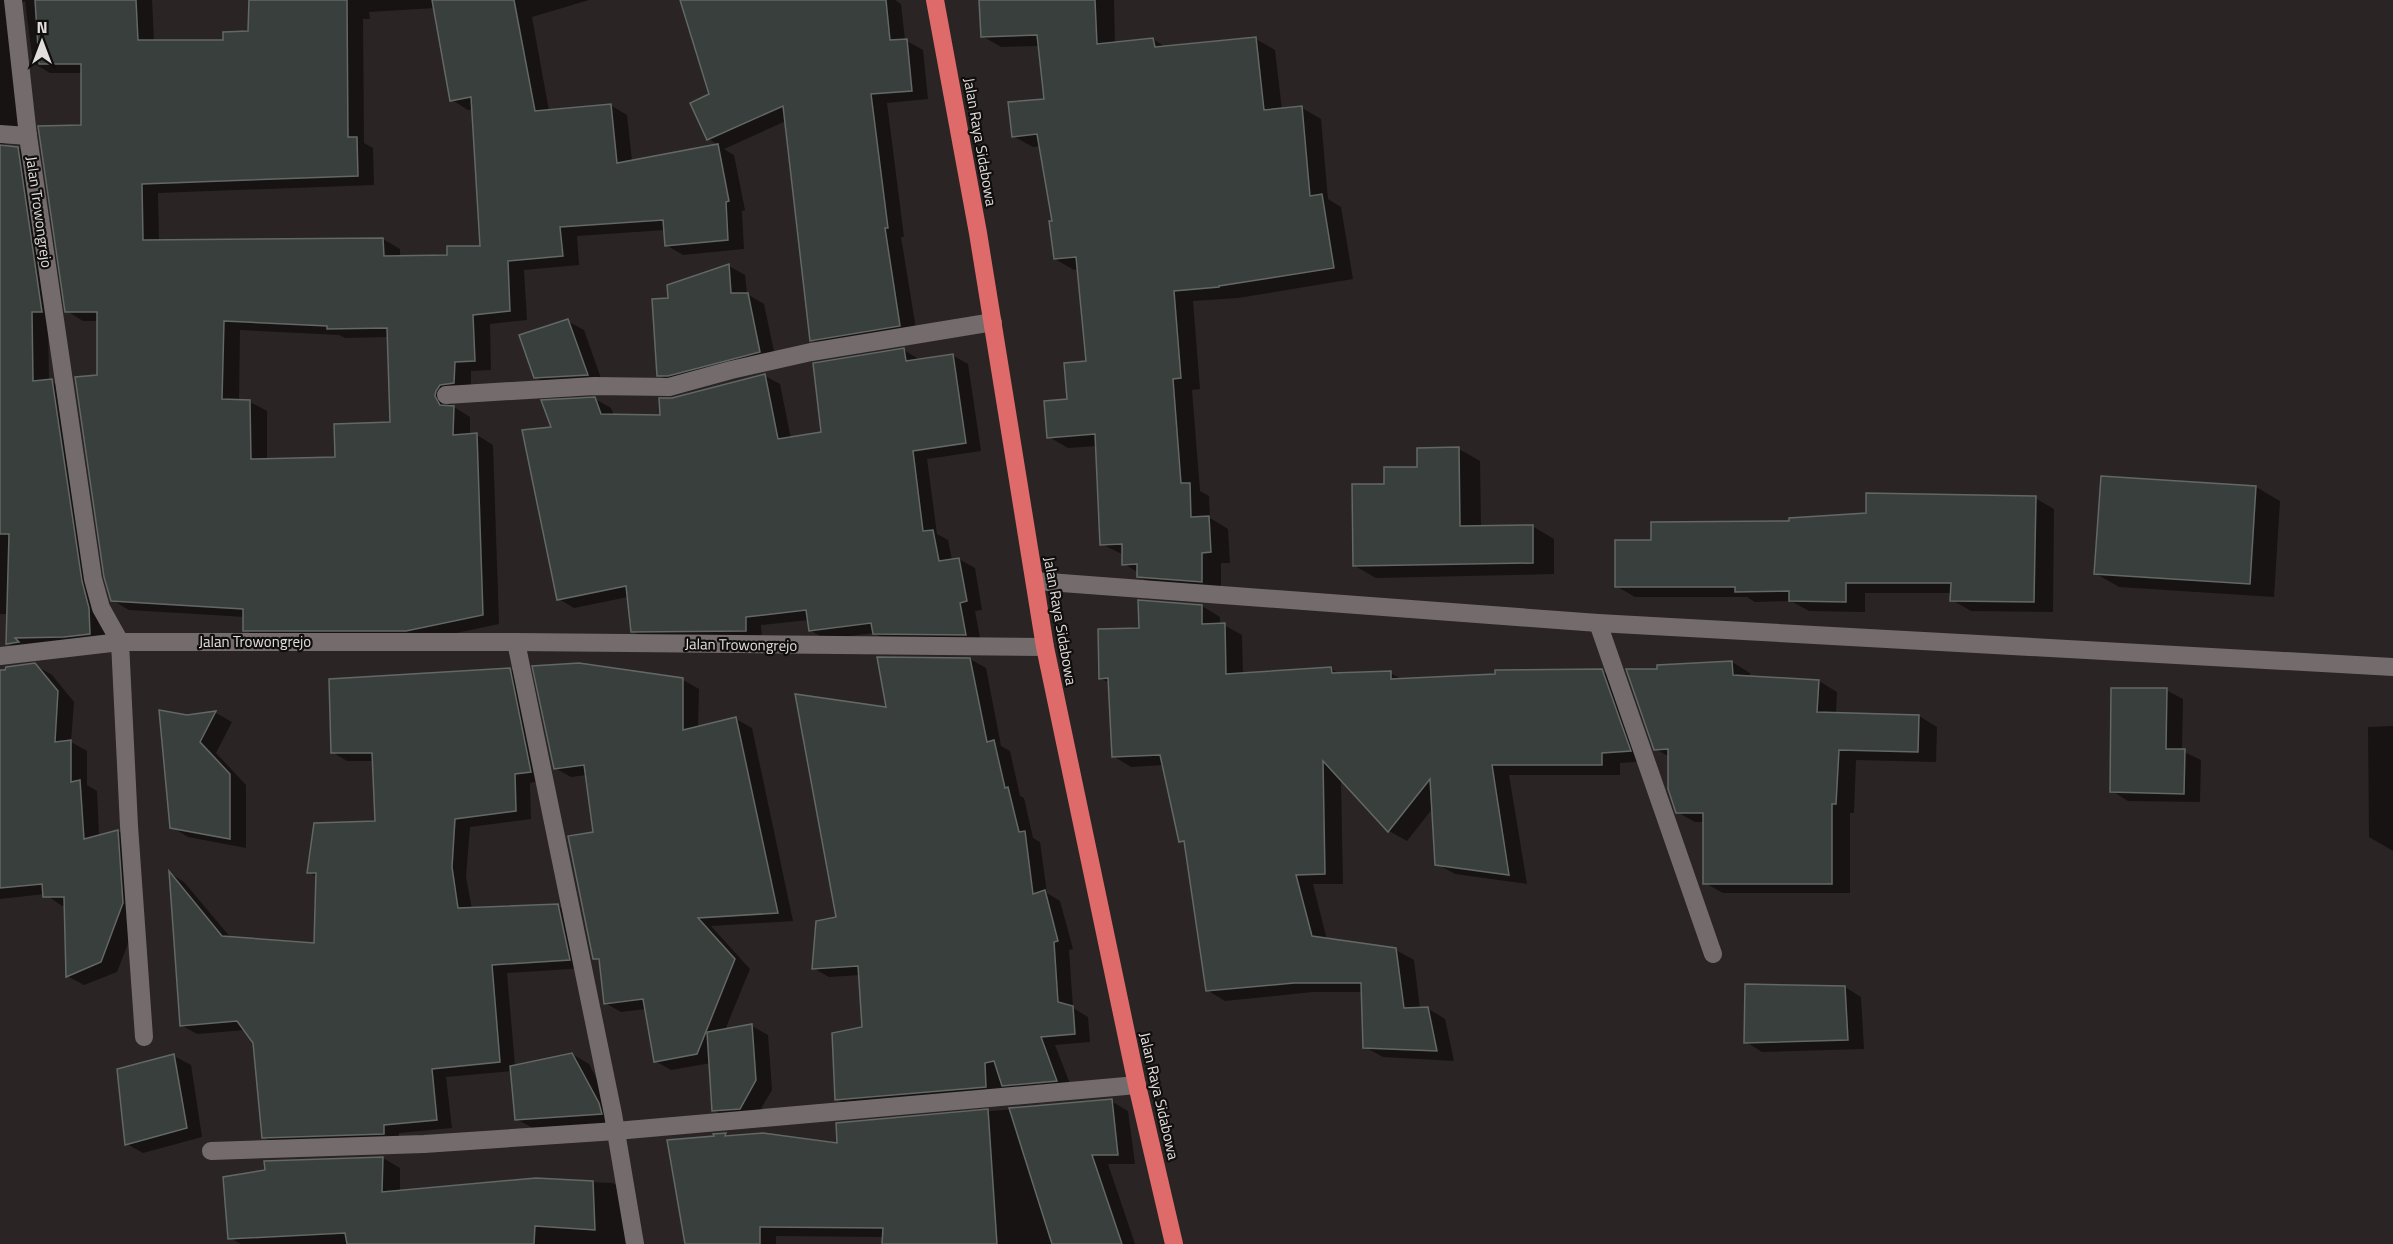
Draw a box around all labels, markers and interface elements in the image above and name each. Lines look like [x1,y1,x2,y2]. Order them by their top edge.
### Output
north arrow [12,12,72,72]
text: N [36,15,48,39]
street label: Jalan Raya Sidabowa [958,76,1003,209]
street label: Jalan Trowongrejo [20,155,59,269]
street label: Jalan Raya Sidabowa [1038,555,1083,688]
street label: Jalan Trowongrejo [199,630,311,653]
street label: Jalan Trowongrejo [685,632,798,657]
street label: Jalan Raya Sidabowa [1134,1030,1185,1162]

